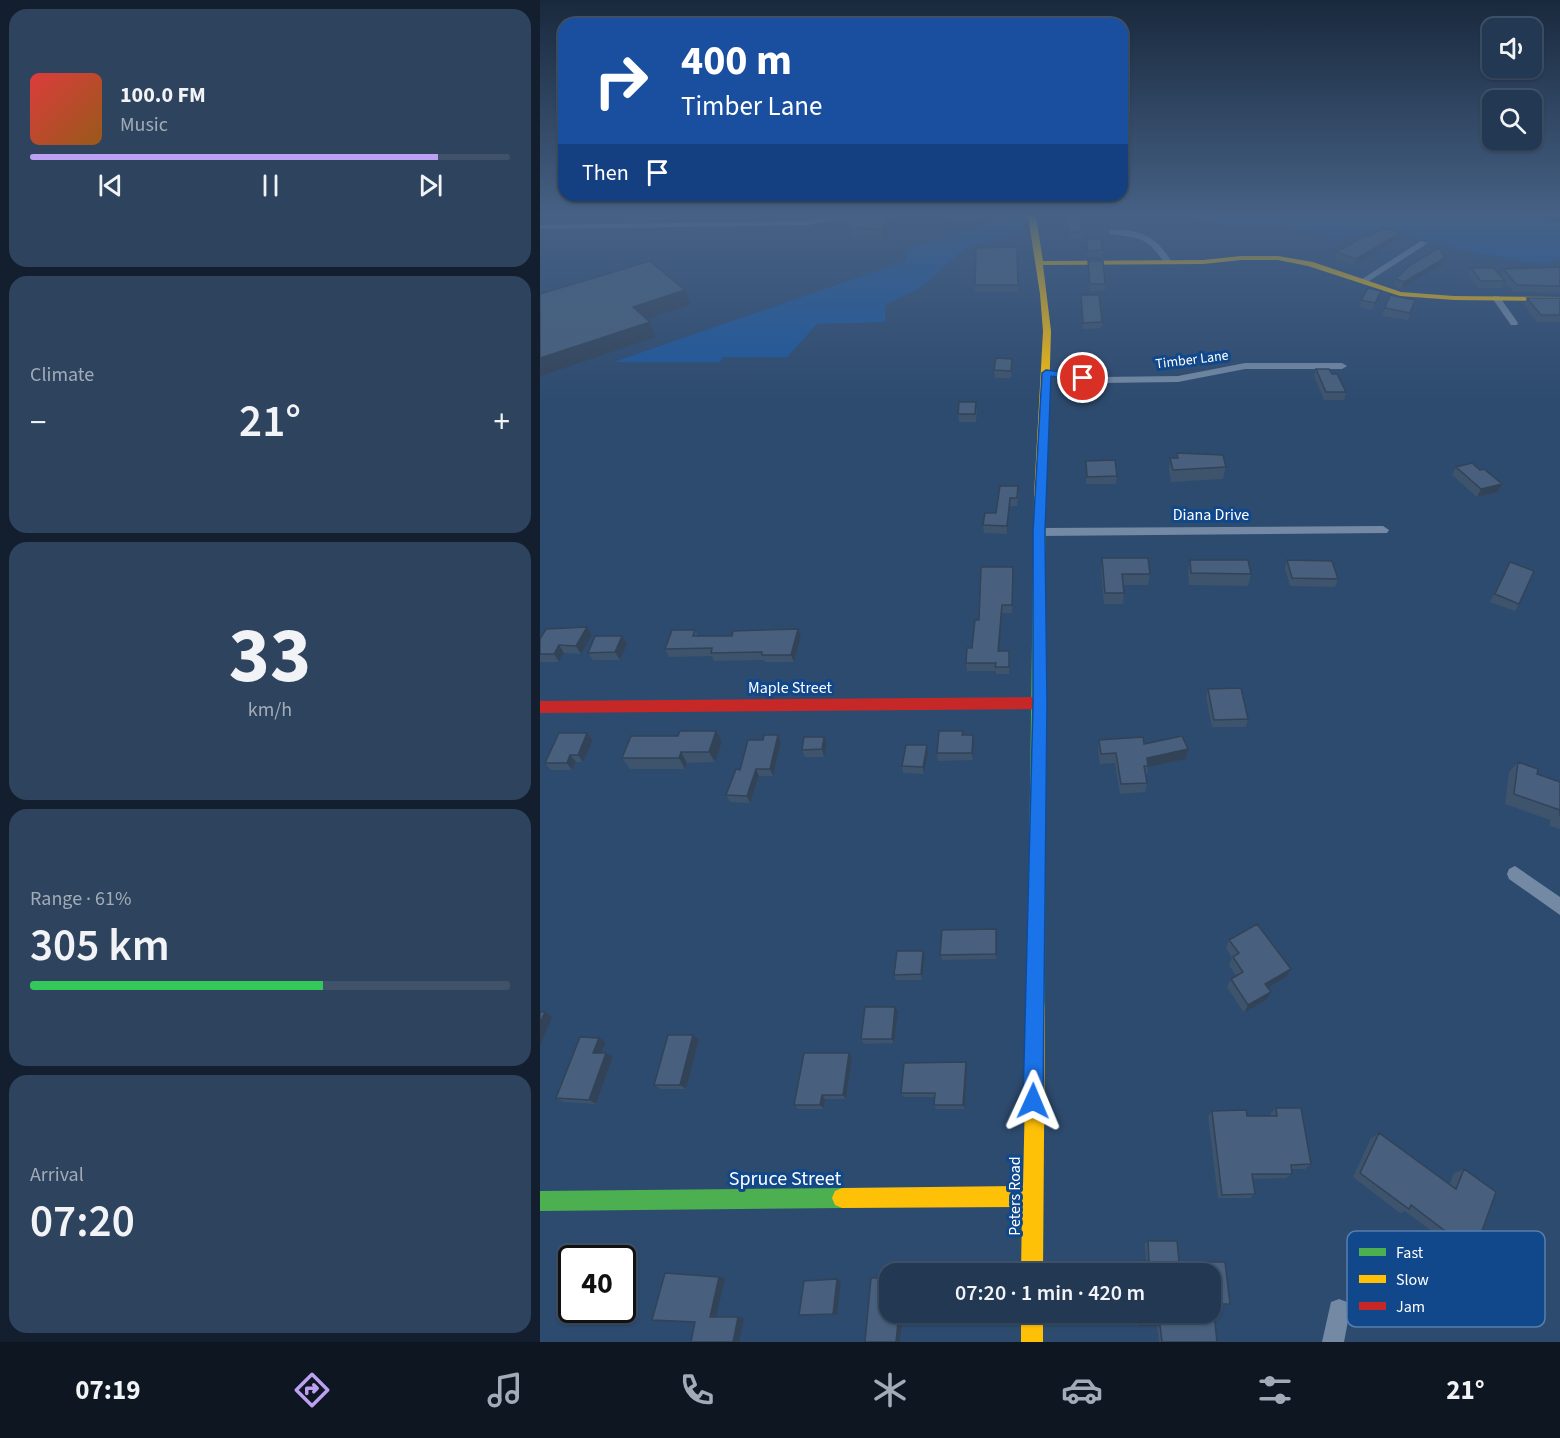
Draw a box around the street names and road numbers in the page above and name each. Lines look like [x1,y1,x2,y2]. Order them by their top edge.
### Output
street label: Timber Lane [1154,346,1230,374]
street label: Diana Drive [1173,504,1249,526]
street label: Maple Street [748,677,833,699]
street label: Peters Road [1004,1156,1026,1236]
street label: Spruce Street [729,1165,841,1193]

